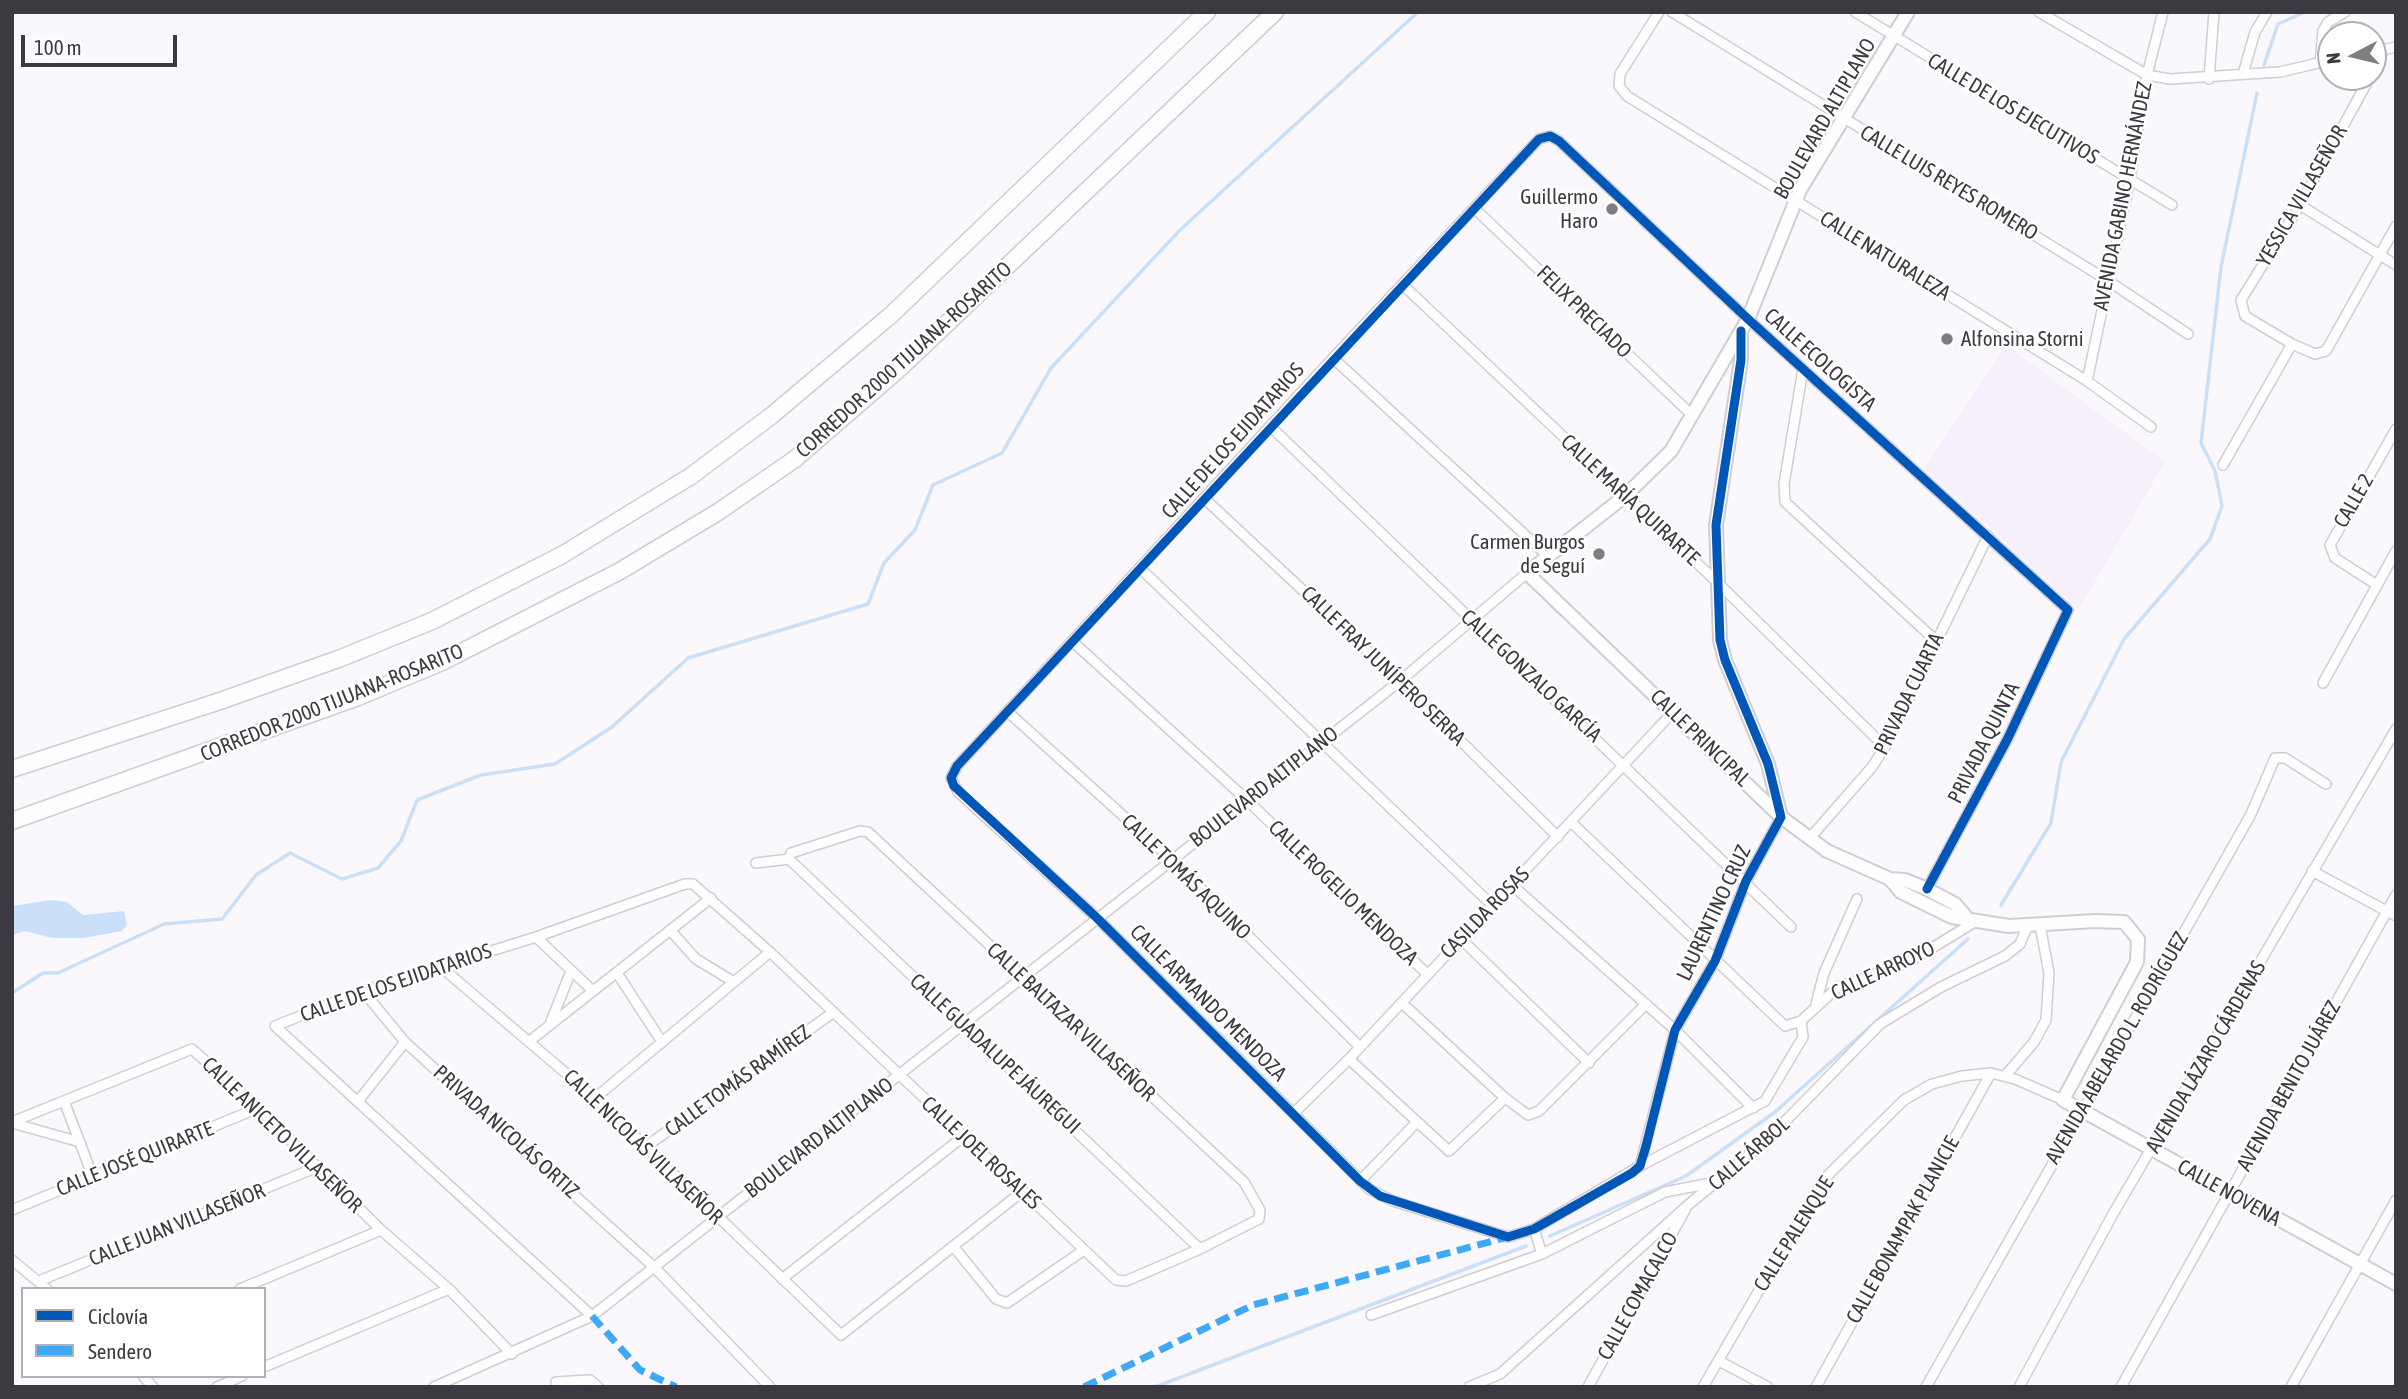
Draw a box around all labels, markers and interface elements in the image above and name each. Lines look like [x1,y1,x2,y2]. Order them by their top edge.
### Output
scale bar [24,21,180,65]
north arrow [2317,21,2387,91]
street label: BOULEVARD ALTIPLANO [1769,34,1881,204]
text: 100 m [34,35,82,59]
street label: CALLE DE LOS EJECUTIVOS [1923,48,2103,170]
text: N [2322,51,2345,65]
street label: AVENIDA GABINO HERNÁNDEZ [2088,79,2158,313]
street label: CALLE LUIS REYES ROMERO [1856,120,2042,246]
street label: YESSICA VILLASEÑOR [2251,121,2353,271]
place label: Guillermo Haro [1520,184,1598,234]
marker: Guillermo Haro [1604,201,1620,217]
street label: CALLE NATURALEZA [1815,206,1955,306]
street label: CORREDOR 2000 TIJUANA-ROSARITO [791,256,1017,464]
street label: FELIX PRECIADO [1531,261,1637,363]
street label: CALLE ECOLOGISTA [1759,303,1881,417]
place label: Alfonsina Storni [1961,326,2084,352]
marker: Alfonsina Storni [1939,331,1955,347]
street label: CALLE DE LOS EJIDATARIOS [1156,358,1310,524]
street label: CALLE MARÍA QUIRARTE [1555,429,1705,571]
street label: CALLE 2 [2329,470,2379,532]
place label: Carmen Burgos de Seguí [1470,529,1585,579]
marker: Carmen Burgos de Seguí [1591,546,1607,562]
street label: CALLE FRAY JUNÍPERO SERRA [1296,581,1470,751]
street label: CALLE GONZALO GARCÍA [1455,604,1607,748]
street label: PRIVADA CUARTA [1869,629,1949,759]
street label: CORREDOR 2000 TIJUANA-ROSARITO [197,639,467,767]
street label: PRIVADA QUINTA [1943,678,2025,808]
street label: CALLE PRINCIPAL [1645,684,1755,792]
street label: BOULEVARD ALTIPLANO [1185,721,1343,853]
street label: CALLE TOMÁS AQUINO [1116,809,1256,945]
street label: CALLE ROGELIO MENDOZA [1263,815,1423,971]
street label: LAURENTINO CRUZ [1672,841,1756,985]
street label: CASILDA ROSAS [1435,862,1535,964]
street label: CALLE ARMANDO MENDOZA [1124,919,1292,1087]
street label: AVENIDA ABELARDO L. RODRÍGUEZ [2040,928,2194,1168]
street label: CALLE ARROYO [1827,936,1939,1006]
street label: CALLE BALTAZAR VILLASEÑOR [982,937,1160,1107]
street label: CALLE DE LOS EJIDATARIOS [297,938,495,1028]
street label: AVENIDA LÁZARO CÁRDENAS [2141,956,2271,1158]
street label: CALLE GUADALUPE JÁUREGUI [904,968,1086,1140]
street label: AVENIDA BENITO JUÁREZ [2232,997,2346,1175]
street label: CALLE TOMÁS RAMÍREZ [660,1020,816,1142]
street label: CALLE ANICETO VILLASEÑOR [197,1052,367,1218]
street label: PRIVADA NICOLÁS ORTIZ [428,1060,584,1204]
street label: CALLE NICOLÁS VILLASEÑOR [558,1064,728,1230]
street label: BOULEVARD ALTIPLANO [740,1072,898,1204]
street label: CALLE JOEL ROSALES [916,1091,1046,1215]
street label: CALLE ÁRBOL [1703,1112,1795,1196]
street label: CALLE JOSÉ QUIRARTE [53,1116,217,1202]
street label: CALLE BONAMPAK PLANICIE [1841,1132,1965,1328]
street label: CALLE NOVENA [2173,1154,2285,1232]
street label: CALLE PALENQUE [1749,1172,1839,1296]
street label: CALLE JUAN VILLASEÑOR [85,1178,269,1272]
street label: CALLE COMACALCO [1593,1228,1683,1364]
legend [21,1287,266,1378]
text: Ciclovía [88,1304,148,1328]
text: Sendero [88,1339,152,1363]

